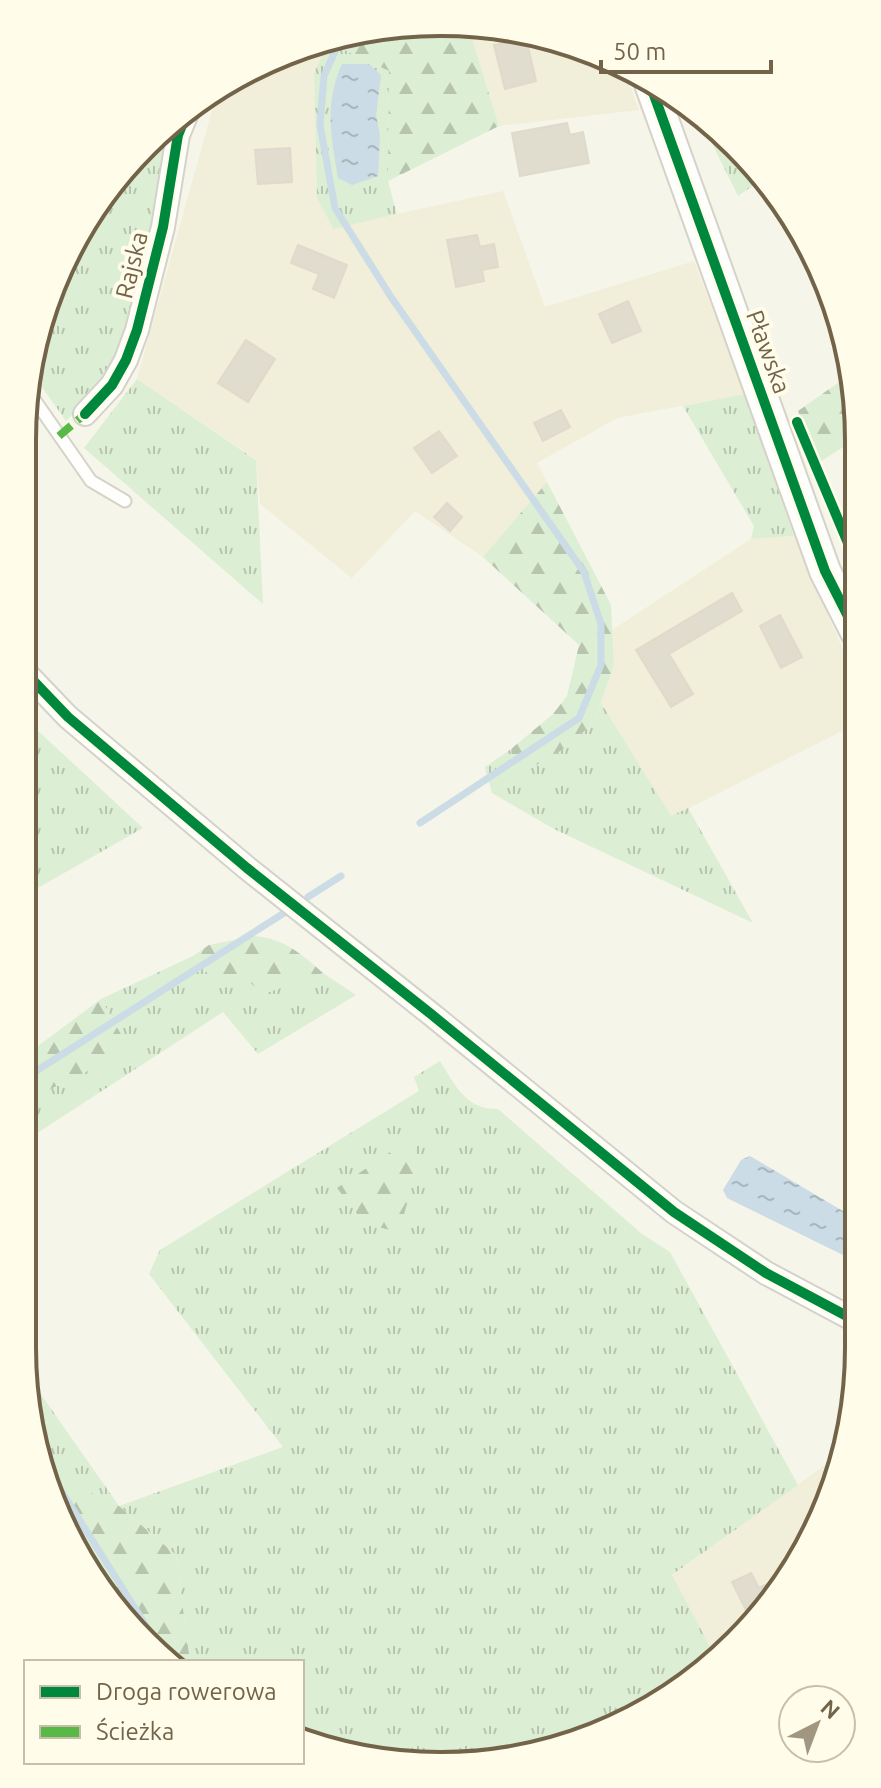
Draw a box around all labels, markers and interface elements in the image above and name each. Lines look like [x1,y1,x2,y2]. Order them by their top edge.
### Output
scale bar [601,24,771,74]
text: 50 m [613,38,666,65]
street label: Rajska [110,229,153,301]
street label: Pławska [741,307,796,397]
legend [24,1660,304,1764]
text: Droga rowerowa [96,1678,277,1705]
north arrow [777,1684,857,1764]
text: N [816,1694,845,1724]
text: Ścieżka [96,1717,174,1745]

